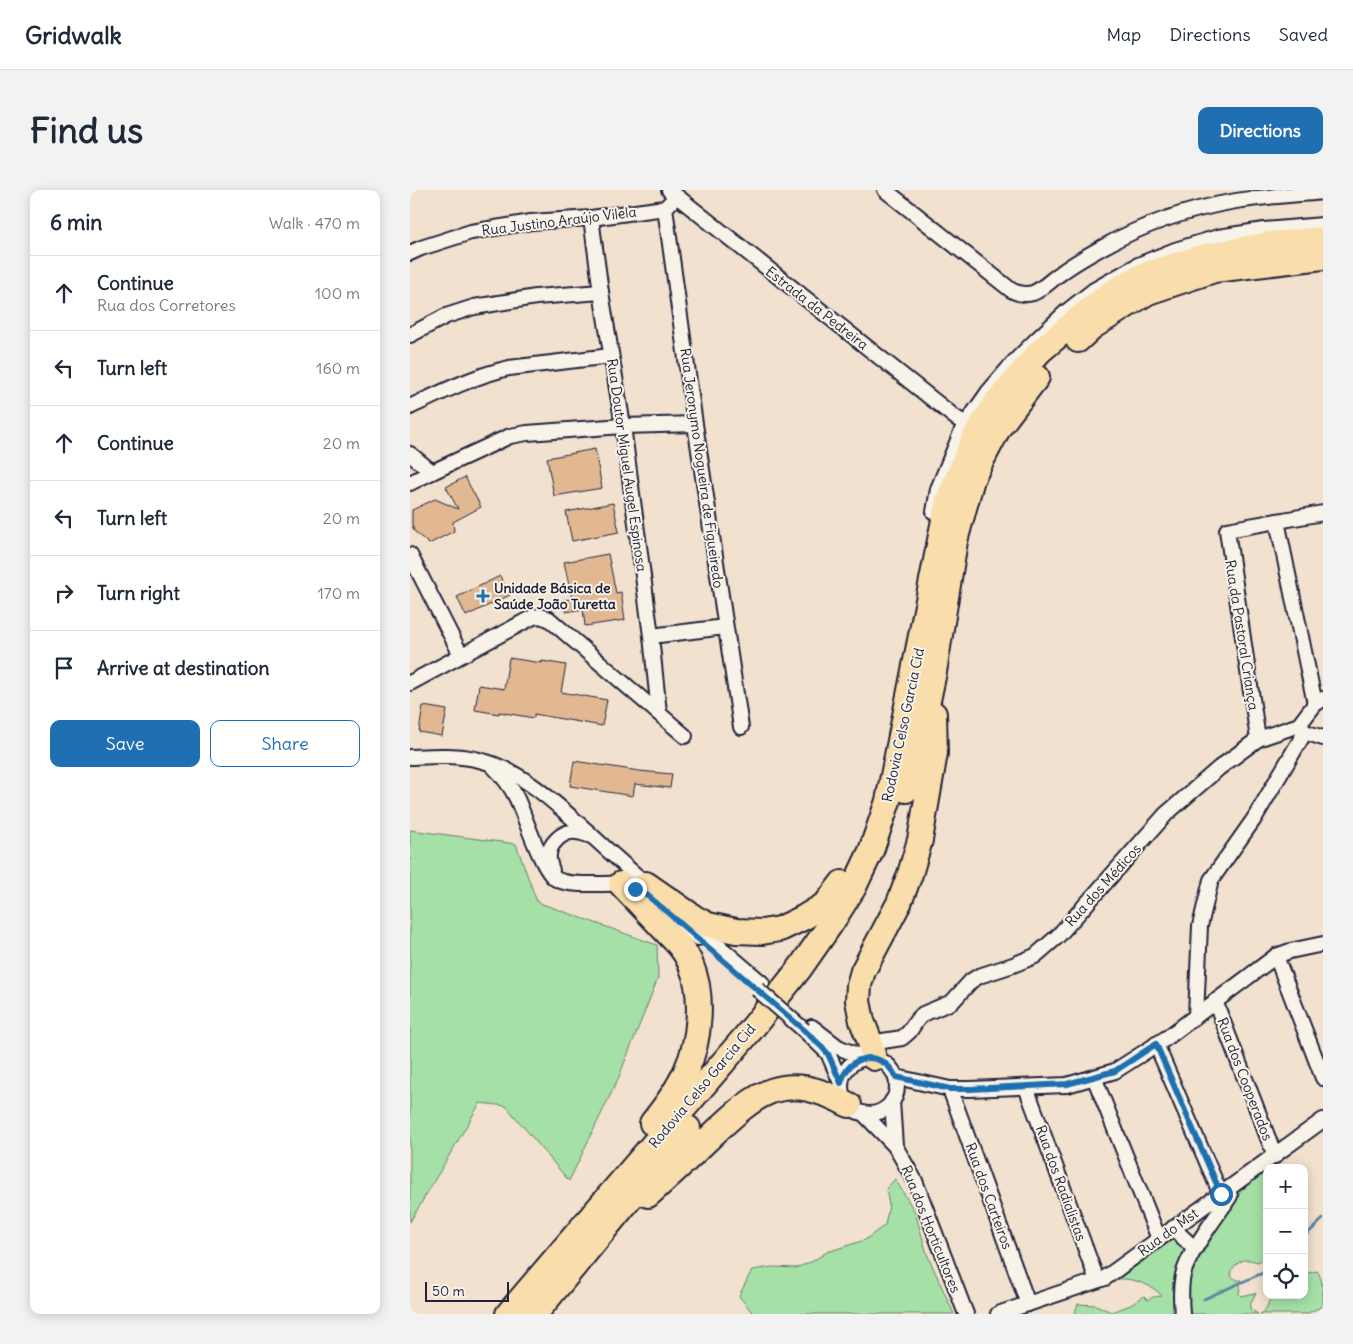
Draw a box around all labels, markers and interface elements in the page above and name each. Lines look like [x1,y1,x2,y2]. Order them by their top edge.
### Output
text: Gridwalk [25,20,122,50]
text: Map [1106,23,1141,46]
text: Directions [1169,23,1251,46]
text: Saved [1279,23,1328,46]
button: Directions [1198,107,1323,154]
text: Find us [30,108,143,152]
street label: Rua Justino Araújo Vilela [481,203,637,239]
text: 6 min [50,209,102,236]
text: Walk · 470 m [269,213,360,233]
street label: Estrada da Pedreira [762,262,872,354]
text: Continue [97,271,174,295]
icon: ahead [50,279,78,307]
text: 100 m [315,283,360,303]
text: Rua dos Corretores [97,295,236,315]
street label: Rua Jeronymo Nogueira de Figueiredo [676,347,728,589]
icon: left [50,354,78,382]
text: Turn left [97,356,167,380]
street label: Rua Doutor Miguel Augel Espinosa [603,357,651,573]
text: 160 m [316,358,360,378]
icon: ahead [50,429,78,457]
text: Continue [97,431,174,455]
text: 20 m [323,433,360,453]
icon: left [50,504,78,532]
text: Turn left [97,506,167,530]
text: 20 m [323,508,360,528]
street label: Rua da Pastoral Criança [1221,559,1263,711]
icon: right [50,579,78,607]
place label: Unidade Básica de Saúde João Turetta [494,579,616,613]
text: Turn right [97,581,180,605]
text: 170 m [317,583,360,603]
marker: Unidade Básica de Saúde João Turetta [476,589,490,603]
street label: Rodovia Celso Garcia Cid [878,646,928,804]
icon: arrive [50,654,78,682]
text: Arrive at destination [97,656,270,680]
button: Save [50,720,200,767]
button: Share [210,720,360,767]
street label: Rua dos Médicos [1061,840,1145,930]
route end [624,878,647,901]
street label: Rua dos Cooperados [1213,1015,1277,1143]
street label: Rodovia Celso Garcia Cid [645,1020,759,1152]
street label: Rua dos Radialistas [1032,1123,1090,1243]
street label: Rua dos Carteiros [961,1140,1017,1252]
street label: Rua dos Horticultores [897,1163,965,1295]
map controls [1263,1164,1308,1299]
button: + [1263,1164,1308,1209]
route start [1210,1183,1233,1206]
street label: Rua do Mst [1134,1204,1202,1260]
button: − [1263,1209,1308,1254]
button: locate [1263,1254,1308,1299]
scale bar [425,1279,509,1302]
text: 50 m [432,1282,465,1300]

